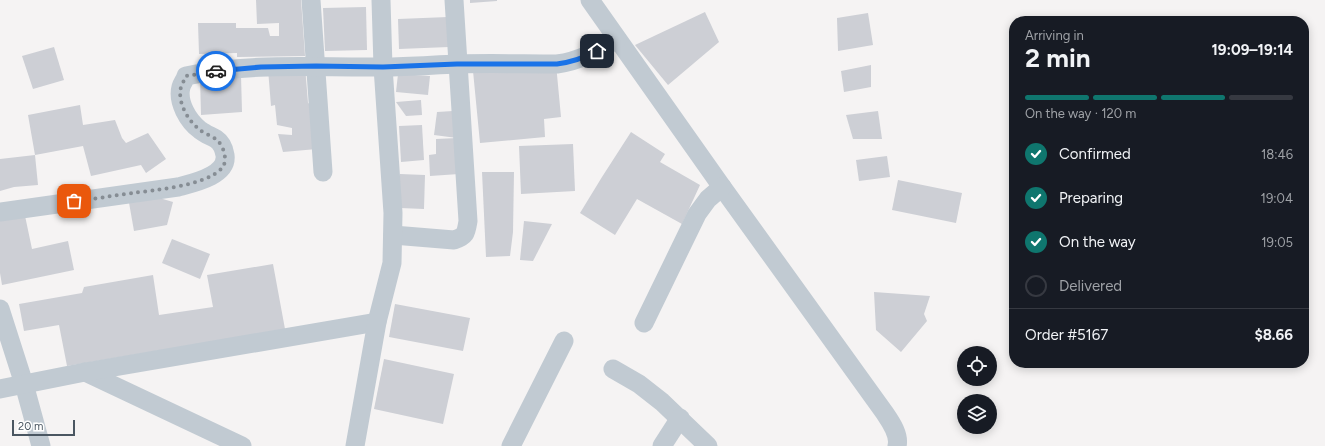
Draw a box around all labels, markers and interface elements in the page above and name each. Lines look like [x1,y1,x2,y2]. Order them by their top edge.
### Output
text: Arriving in [1025,28,1084,43]
pin [580,34,614,68]
icon: home [586,40,608,62]
text: 19:09–19:14 [1211,41,1293,59]
text: 2 min [1025,42,1091,74]
courier [196,51,236,91]
icon: car [205,60,227,82]
text: On the way · 120 m [1025,106,1136,121]
icon: check [1025,143,1047,165]
text: Confirmed [1059,145,1131,163]
text: 18:46 [1261,147,1293,162]
pin [57,184,91,218]
icon: check [1025,187,1047,209]
text: Preparing [1059,189,1123,207]
icon: bag [63,190,85,212]
text: 19:04 [1261,191,1293,206]
icon: check [1025,231,1047,253]
text: On the way [1059,233,1136,251]
text: 19:05 [1261,235,1293,250]
text: Delivered [1059,277,1122,295]
text: Order #5167 [1025,326,1108,344]
text: $8.66 [1254,326,1293,344]
map controls [957,346,997,434]
button: locate [957,346,997,386]
button: layers [957,394,997,434]
scale bar [12,418,75,437]
text: 20 m [18,420,43,433]

